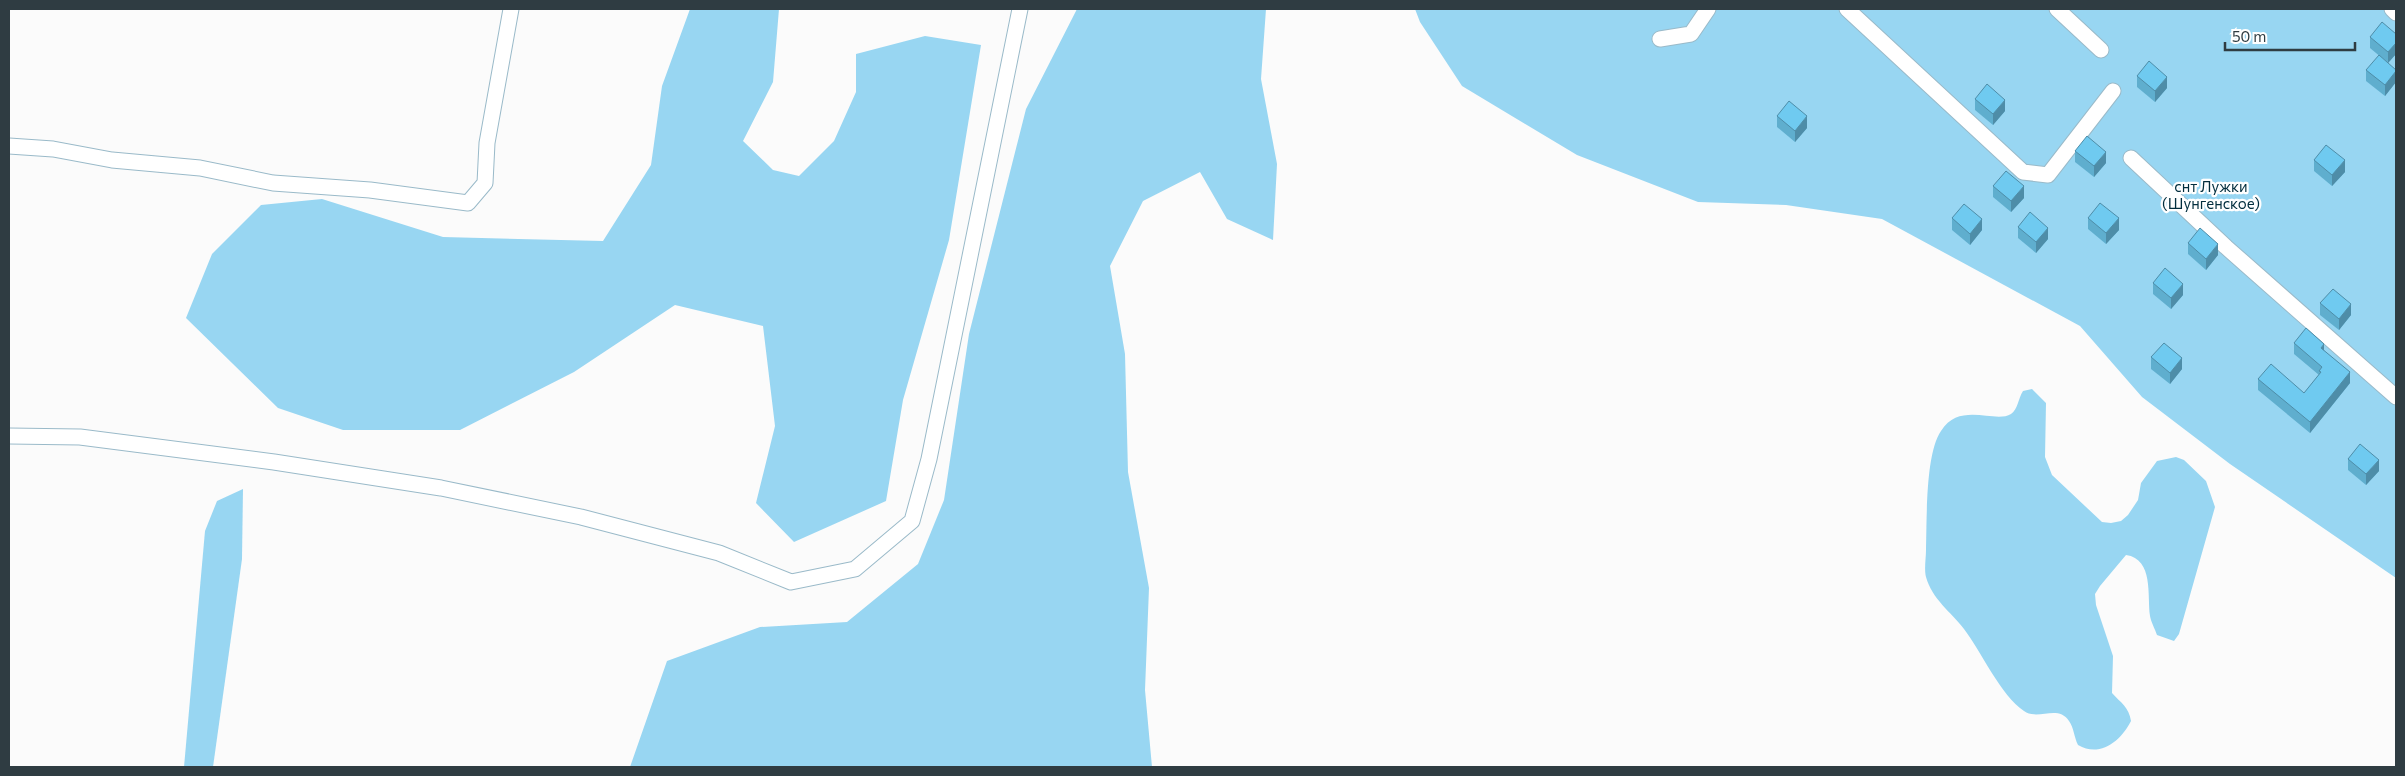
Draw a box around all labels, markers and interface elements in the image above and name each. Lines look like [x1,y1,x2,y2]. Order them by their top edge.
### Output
scale bar [2225,20,2355,52]
text: 50 m [2232,27,2266,45]
park label: снт Лужки (Шунгенское) [2162,177,2260,212]

